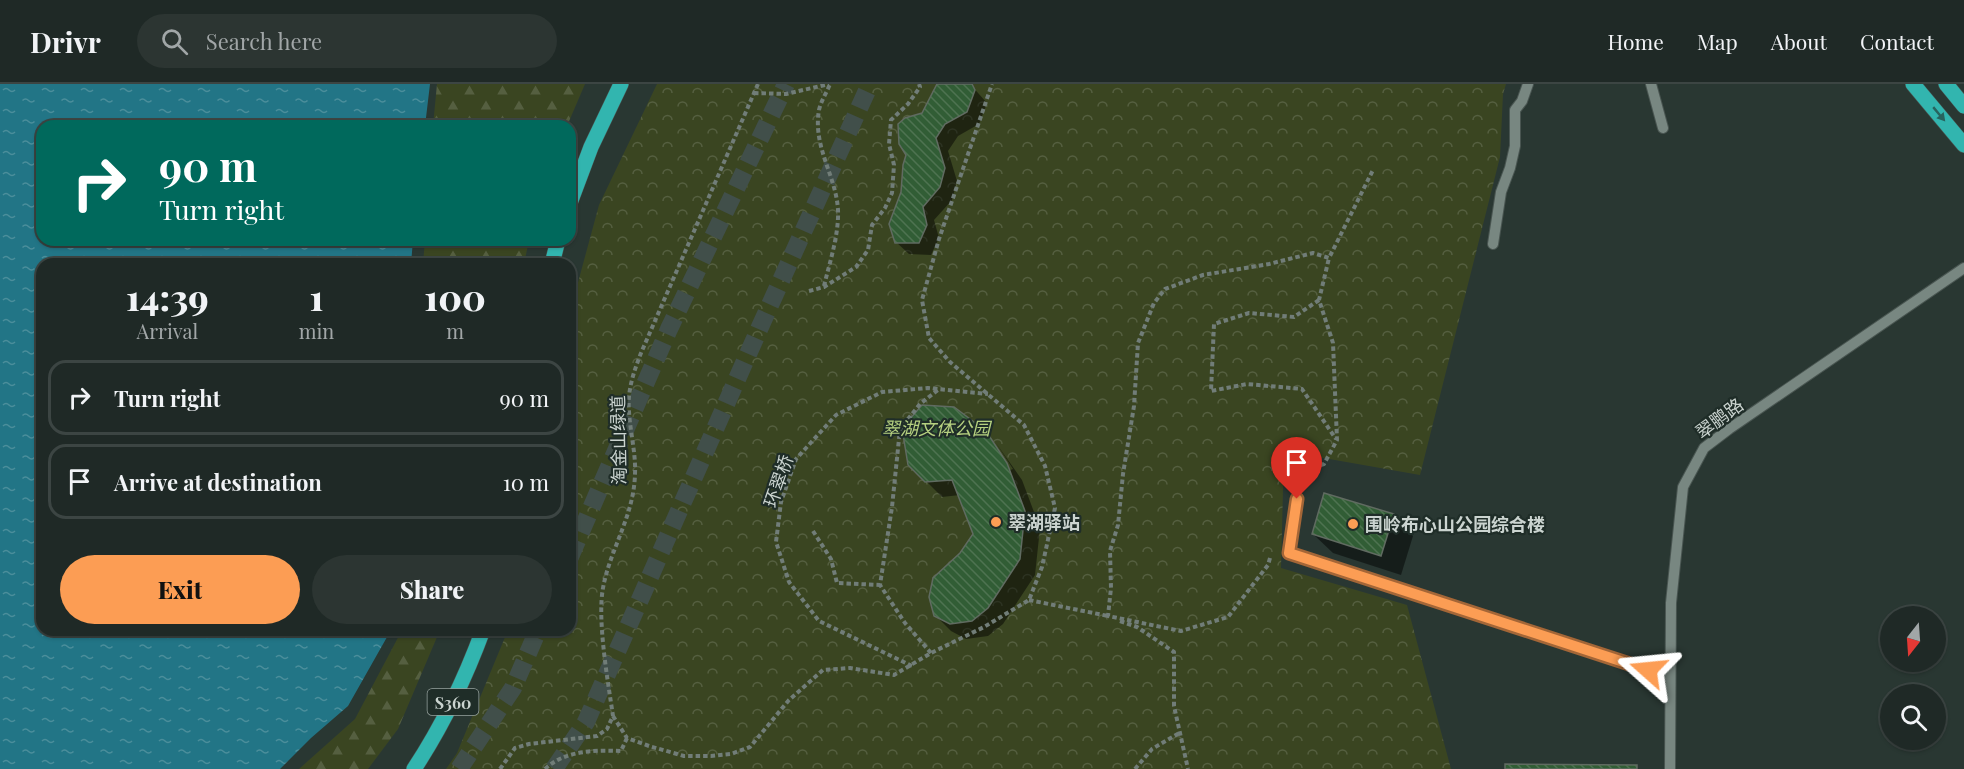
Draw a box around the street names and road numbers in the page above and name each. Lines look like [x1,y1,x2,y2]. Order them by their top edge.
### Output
street label: 翠鹏路 [1690,392,1748,444]
street label: 淘金山绿道 [605,395,631,485]
street label: 环翠桥 [758,452,798,510]
road number: S360 [428,689,478,715]

